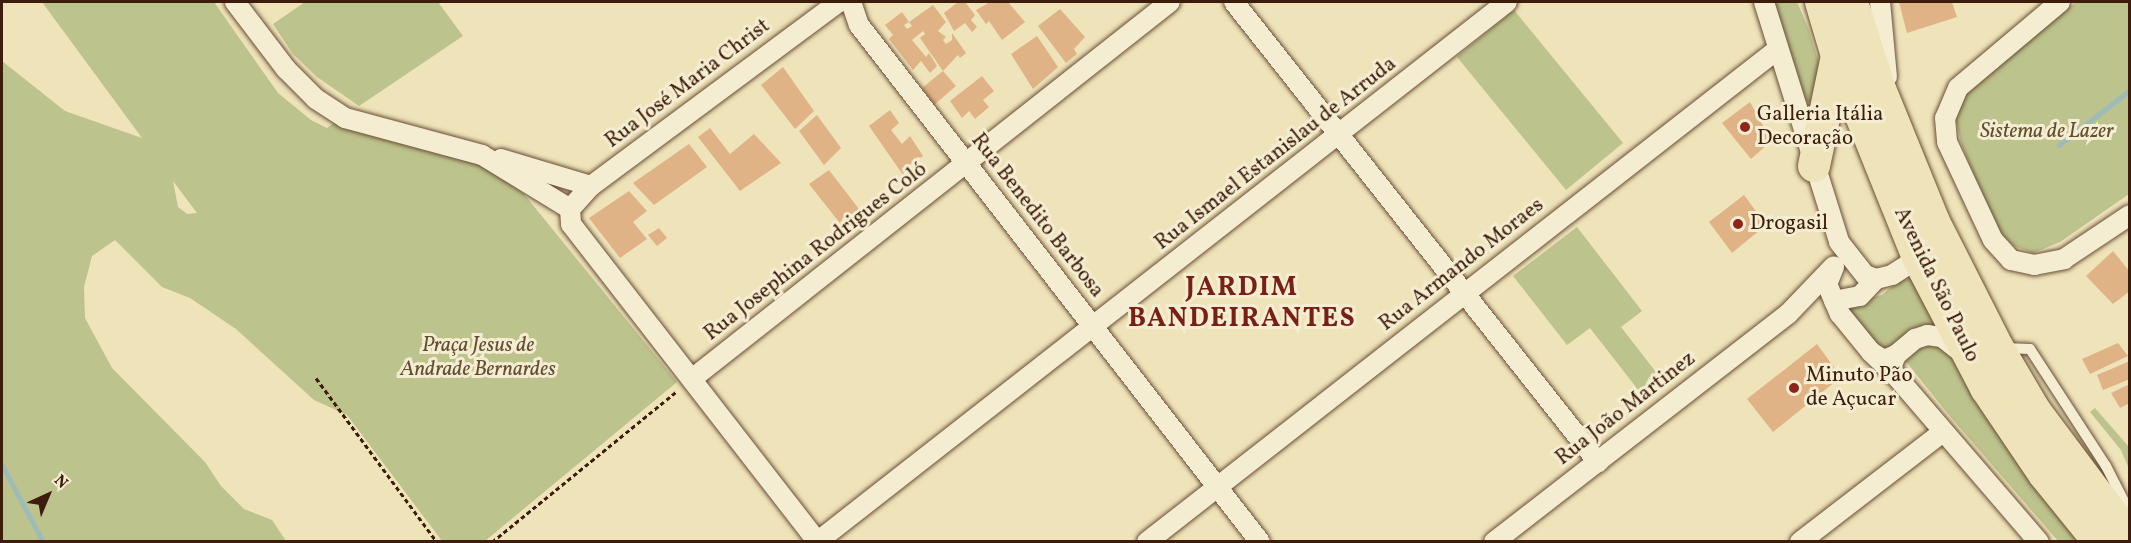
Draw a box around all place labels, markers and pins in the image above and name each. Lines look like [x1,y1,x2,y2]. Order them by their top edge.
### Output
place label: Galleria Itália Decoração [1757,102,1883,152]
marker: Galleria Itália Decoração [1738,120,1752,134]
place label: Drogasil [1750,211,1828,237]
marker: Drogasil [1731,217,1745,231]
place label: Minuto Pão de Açucar [1806,363,1913,413]
marker: Minuto Pão de Açucar [1787,381,1801,395]

